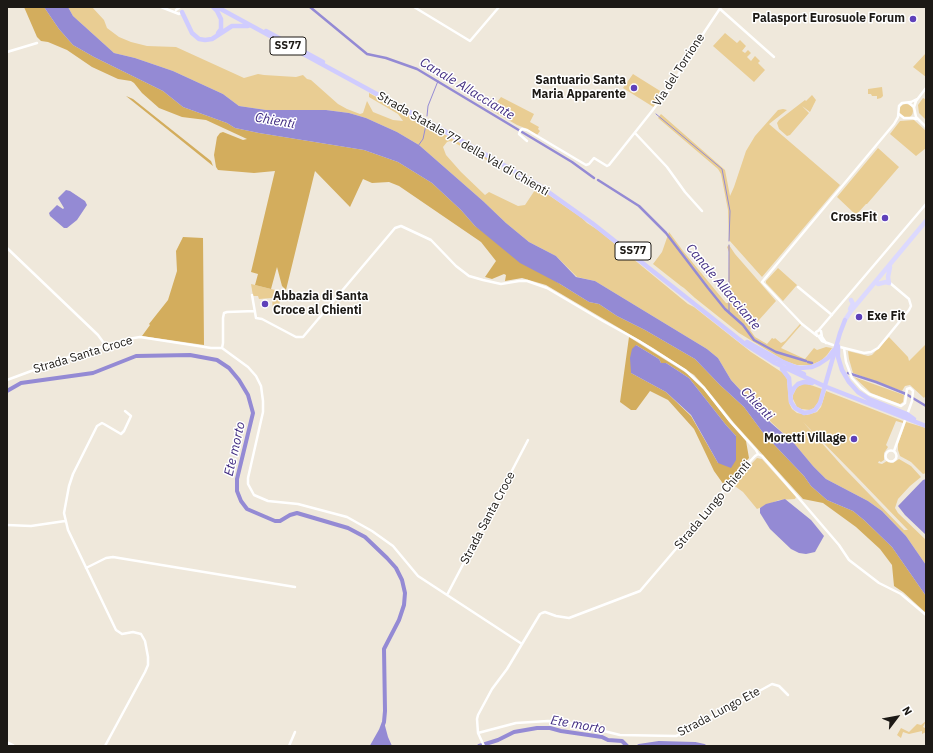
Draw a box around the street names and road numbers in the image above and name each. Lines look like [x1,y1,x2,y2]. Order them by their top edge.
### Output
street label: Via del Torrione [650,31,708,109]
road number: SS77 [270,37,306,55]
street label: Strada Statale 77 della Val di Chienti [375,89,551,199]
road number: SS77 [615,242,651,260]
street label: Strada Santa Croce [32,333,134,377]
street label: Strada Lungo Chienti [672,458,754,552]
street label: Strada Santa Croce [457,469,519,567]
street label: Strada Lungo Ete [675,684,763,740]

